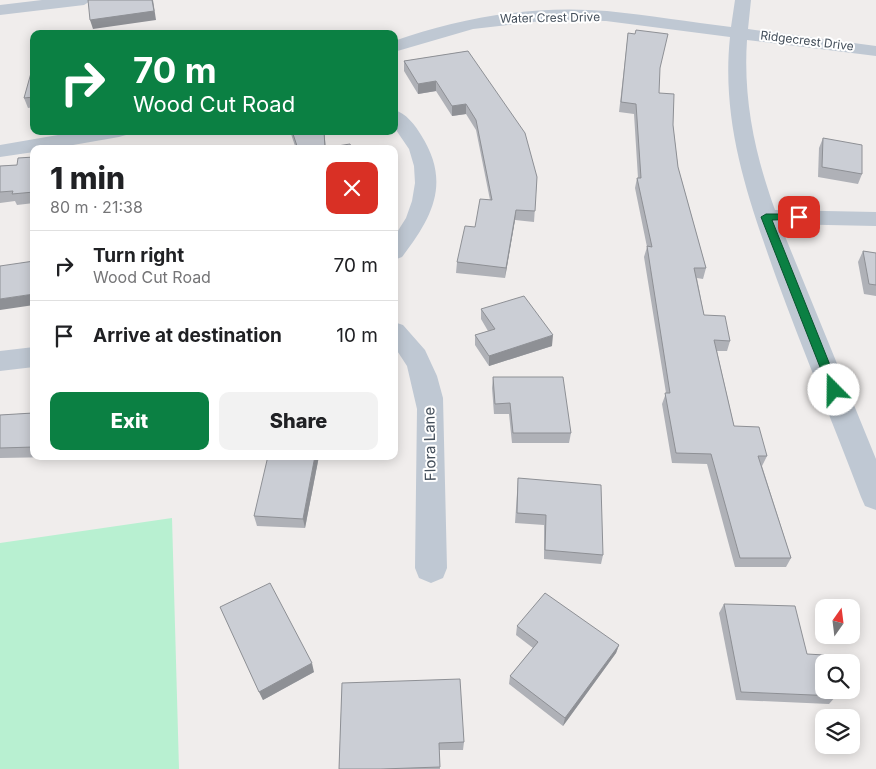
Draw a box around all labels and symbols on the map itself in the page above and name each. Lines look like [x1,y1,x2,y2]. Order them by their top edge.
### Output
street label: Water Crest Drive [500,9,600,26]
street label: Ridgecrest Drive [760,27,855,54]
pin [778,196,820,238]
position arrow [807,363,859,415]
street label: Flora Lane [419,407,440,481]
north arrow [815,599,860,644]

